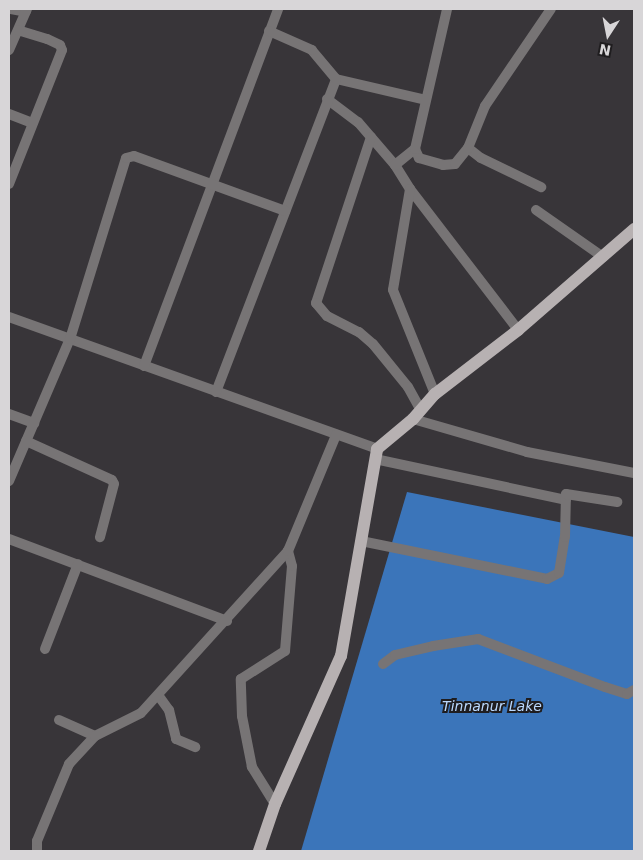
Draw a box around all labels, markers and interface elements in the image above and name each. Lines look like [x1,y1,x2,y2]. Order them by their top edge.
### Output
north arrow [583,10,633,60]
text: N [598,41,612,59]
water label: Tinnanur Lake [442,698,542,714]

